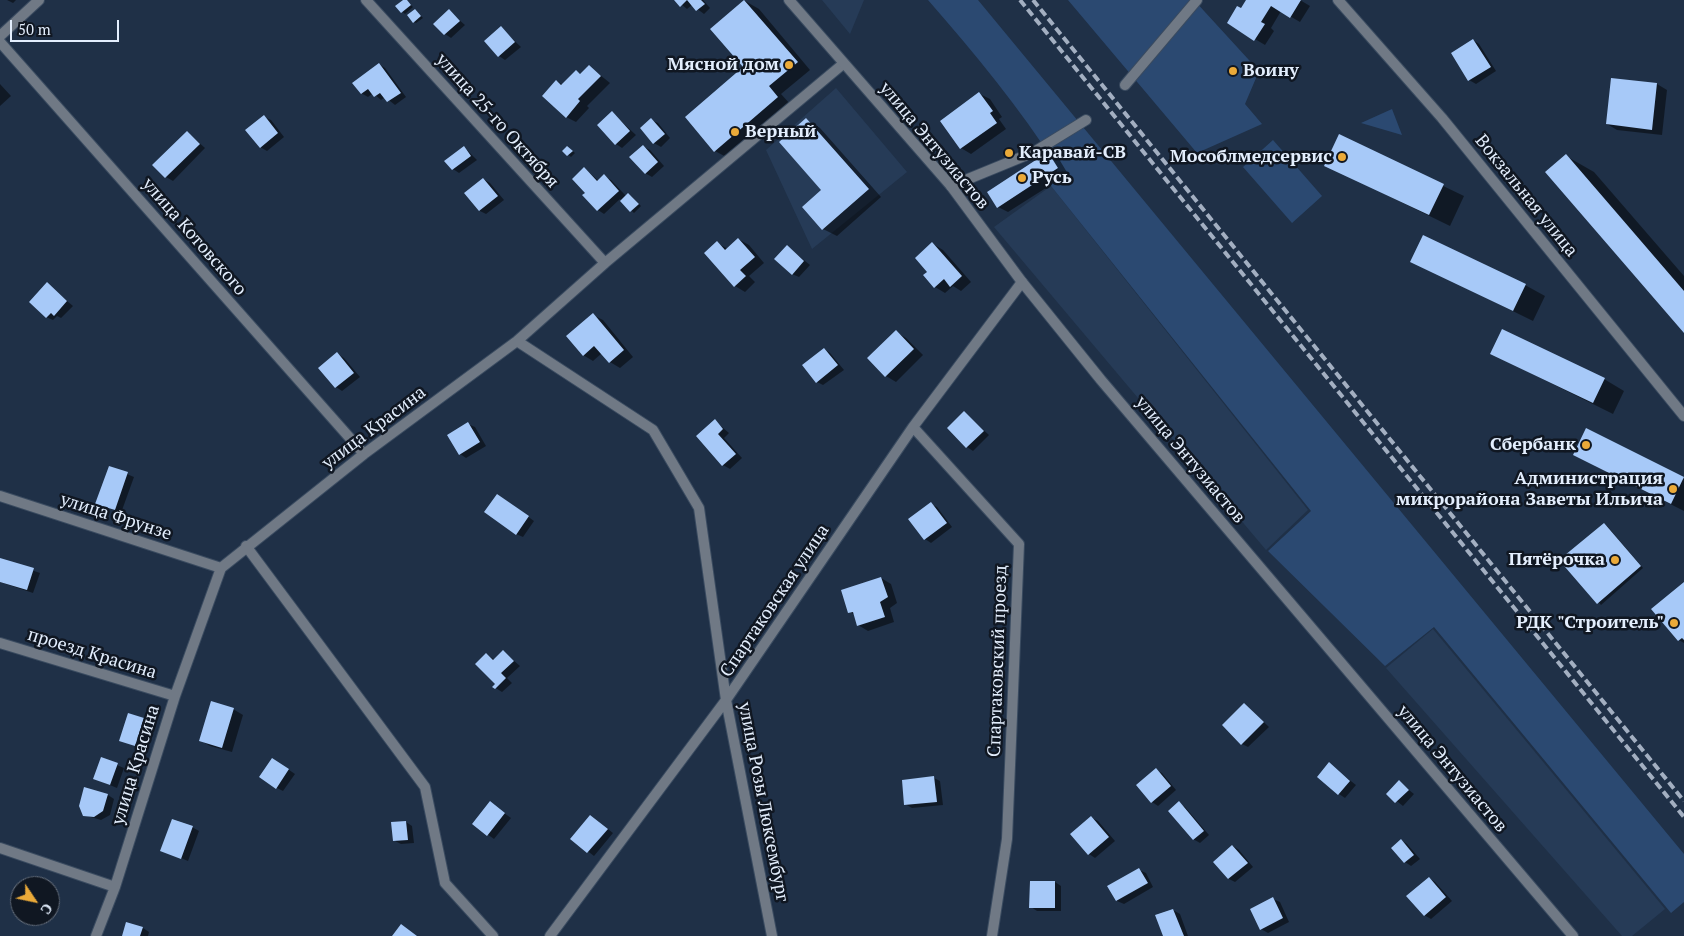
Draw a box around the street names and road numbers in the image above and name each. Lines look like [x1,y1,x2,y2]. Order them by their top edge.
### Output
street label: улица 25-го Октября [431,49,563,193]
street label: улица Энтузиастов [874,78,994,214]
street label: Вокзальная улица [1470,131,1582,261]
street label: улица Котовского [137,174,251,300]
street label: улица Красина [318,382,430,474]
street label: улица Энтузиастов [1130,392,1250,528]
street label: улица Фрунзе [58,489,174,545]
street label: Спартаковская улица [716,521,834,681]
street label: Спартаковский проезд [984,565,1012,757]
street label: проезд Красина [25,624,159,684]
street label: улица Розы Люксембург [733,700,793,904]
street label: улица Энтузиастов [1392,701,1512,837]
street label: улица Красина [107,702,165,828]

